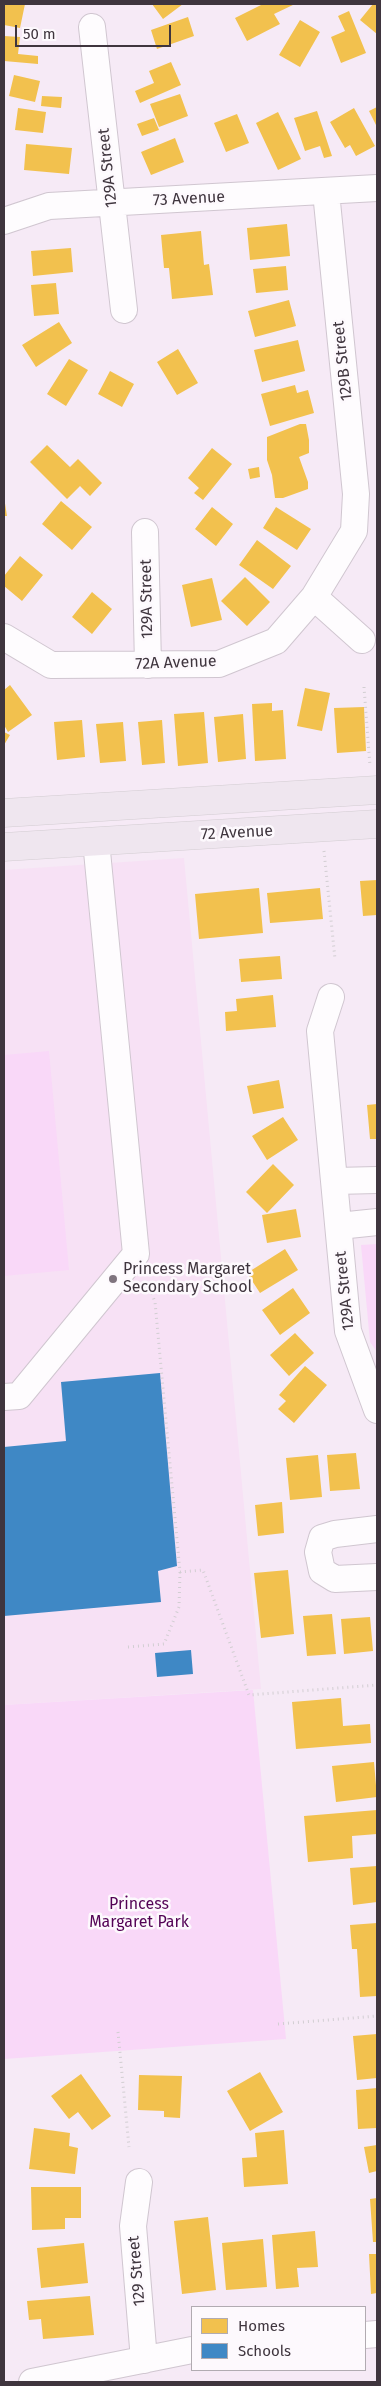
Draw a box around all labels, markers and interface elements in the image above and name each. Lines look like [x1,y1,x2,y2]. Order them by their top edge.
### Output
scale bar [18,15,174,47]
text: 50 m [23,25,56,43]
street label: 129A Street [94,127,122,209]
street label: 73 Avenue [152,188,226,210]
street label: 129B Street [329,320,357,402]
street label: 129A Street [137,559,157,639]
street label: 72A Avenue [135,652,217,674]
street label: 72 Avenue [200,822,274,844]
street label: 129A Street [331,1250,359,1332]
place label: Princess Margaret Secondary School [123,1260,252,1298]
marker: Princess Margaret Secondary School [107,1273,119,1285]
park label: Princess Margaret Park [89,1895,189,1933]
street label: 129 Street [124,2235,150,2307]
legend [191,2306,366,2371]
text: Homes [238,2317,285,2335]
text: Schools [238,2342,291,2360]

